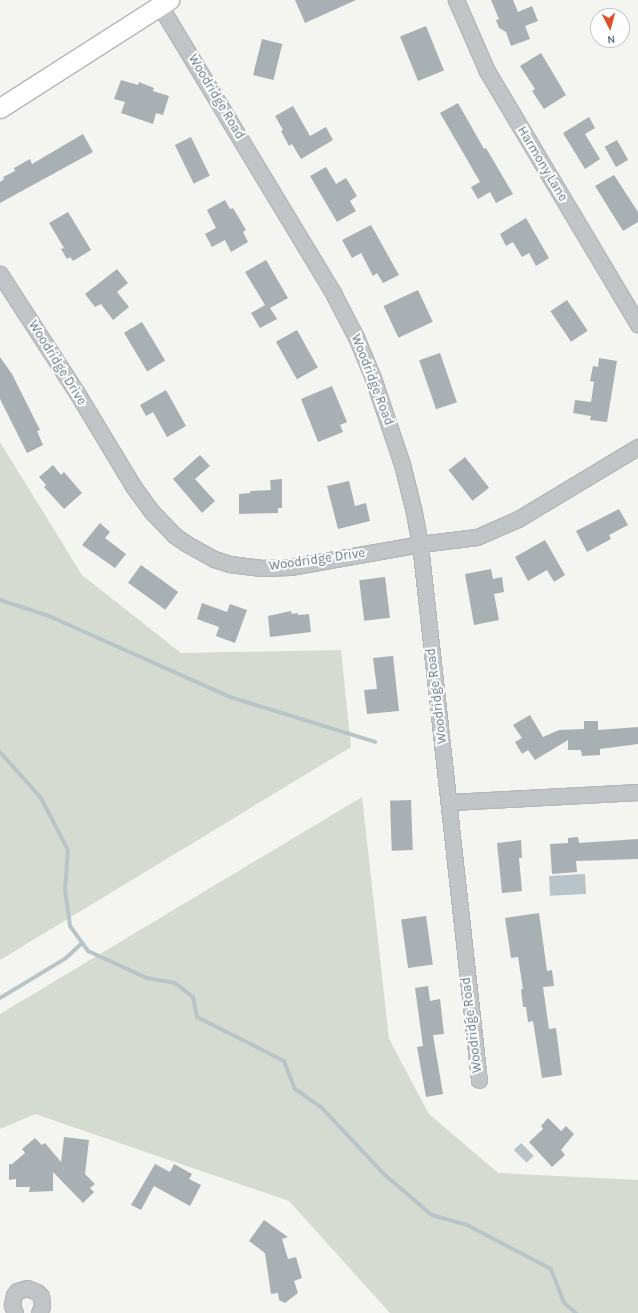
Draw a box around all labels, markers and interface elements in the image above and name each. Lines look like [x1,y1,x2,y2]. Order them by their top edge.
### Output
north arrow [590,8,630,48]
text: N [607,33,616,46]
street label: Woodridge Road [184,52,248,142]
street label: Harmony Lane [514,124,570,204]
street label: Woodridge Drive [25,318,89,408]
street label: Woodridge Road [347,332,397,428]
street label: Woodridge Drive [268,546,366,574]
street label: Woodridge Road [423,647,451,745]
street label: Woodridge Road [458,976,486,1074]

